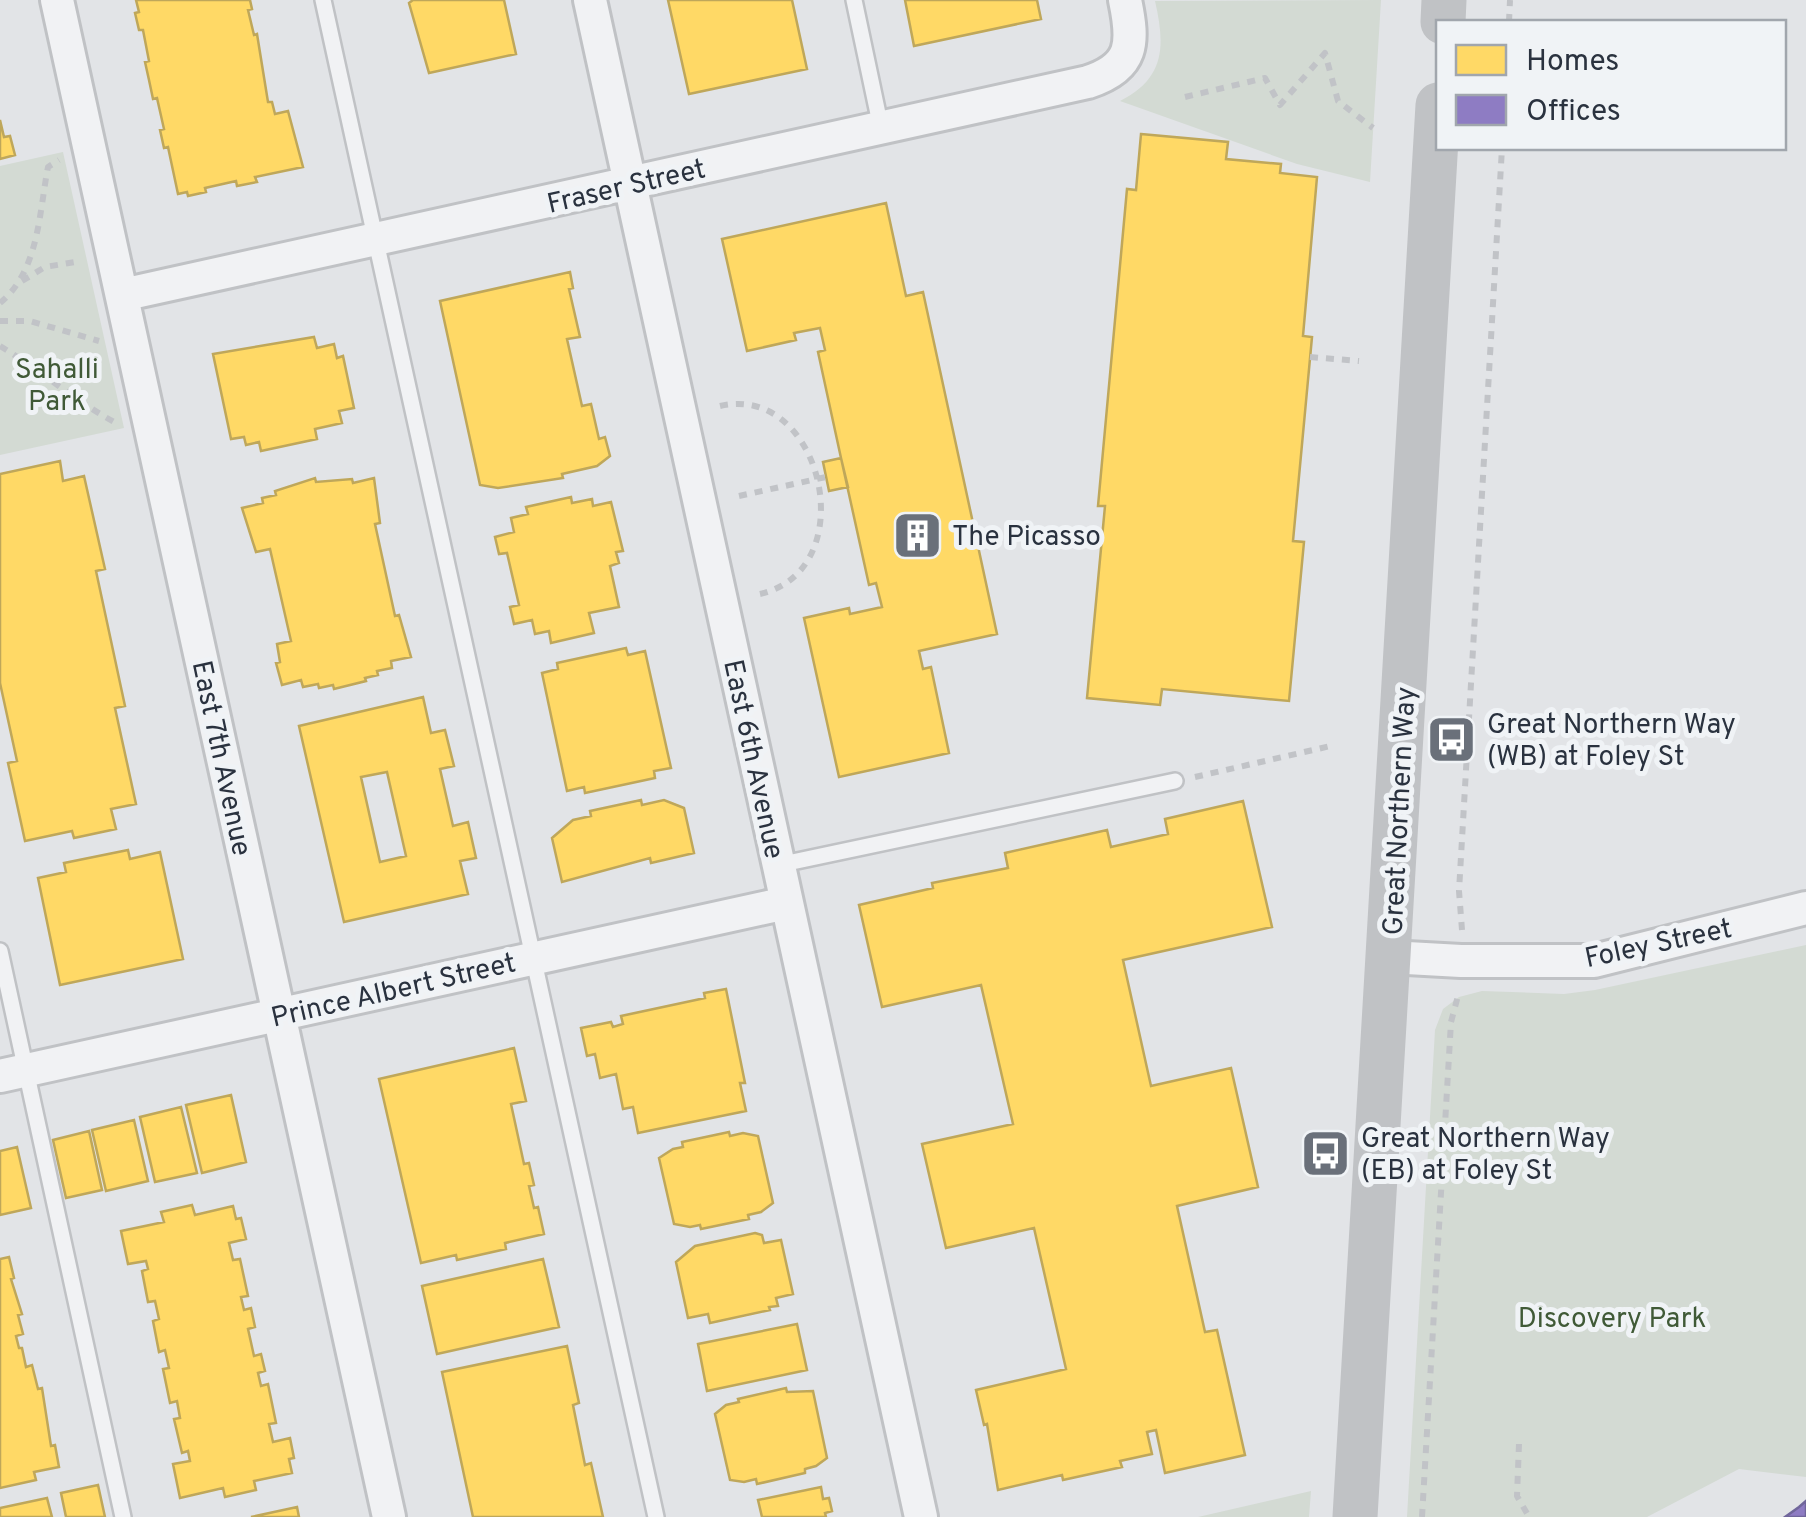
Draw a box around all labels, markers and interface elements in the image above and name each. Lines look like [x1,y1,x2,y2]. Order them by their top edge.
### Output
legend [1436,20,1786,150]
text: Homes [1526,44,1619,81]
text: Offices [1526,94,1621,131]
street label: Fraser Street [544,152,709,224]
park label: Sahalli Park [15,353,99,421]
building icon: The Picasso [891,509,943,561]
place label: The Picasso [952,520,1101,556]
street label: East 6th Avenue [713,657,791,863]
street label: East 7th Avenue [182,658,258,860]
street label: Great Northern Way [1377,686,1425,936]
place label: Great Northern Way (WB) at Foley St [1487,708,1736,776]
bus stop icon: Great Northern Way (WB) at Foley St [1426,713,1478,765]
street label: Foley Street [1582,912,1735,978]
street label: Prince Albert Street [268,946,519,1038]
place label: Great Northern Way (EB) at Foley St [1361,1122,1610,1190]
bus stop icon: Great Northern Way (EB) at Foley St [1300,1127,1352,1179]
park label: Discovery Park [1518,1302,1706,1338]

